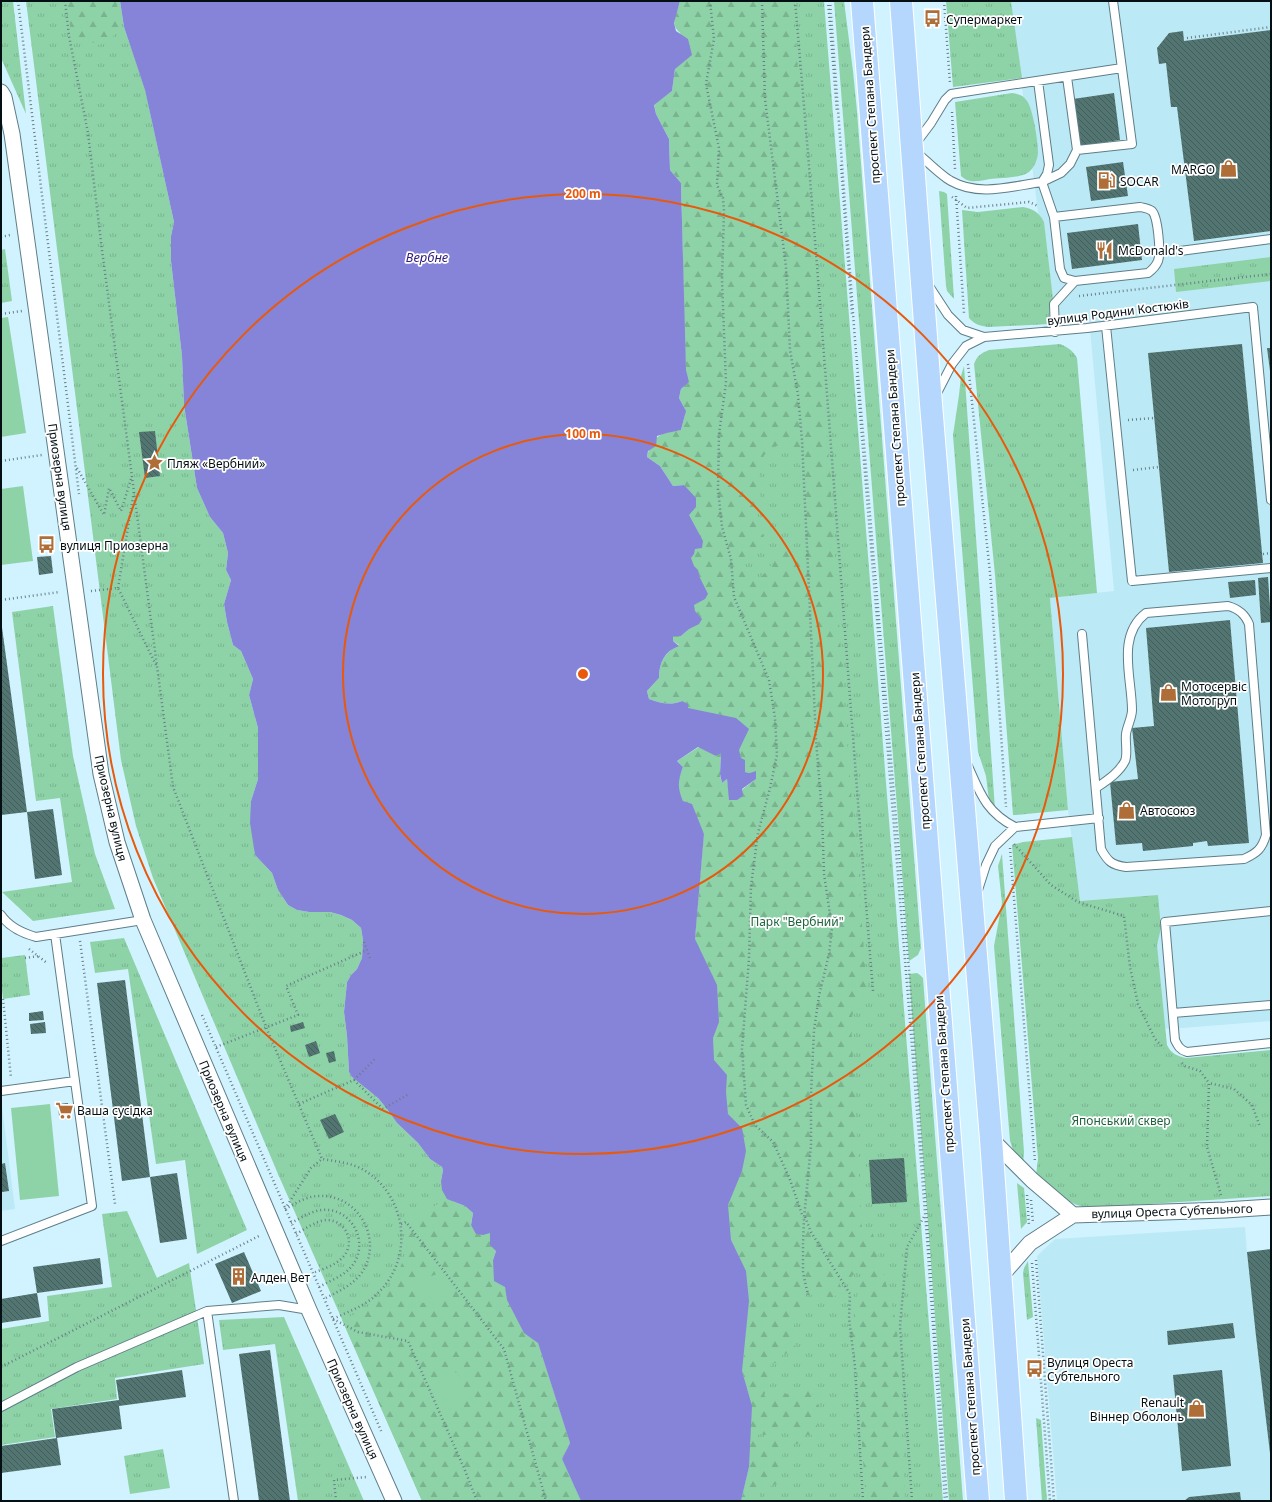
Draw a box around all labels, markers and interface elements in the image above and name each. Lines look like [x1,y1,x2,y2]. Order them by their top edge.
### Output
bus stop icon: Супермаркет [923,9,943,29]
place label: Супермаркет [946,11,1023,28]
street label: проспект Степана Бандери [856,26,884,184]
shop icon: MARGO [1218,159,1238,179]
place label: MARGO [1171,161,1215,178]
fuel station icon: SOCAR [1097,171,1117,191]
place label: SOCAR [1120,173,1159,190]
text: 200 m [565,185,601,202]
restaurant icon: McDonald's [1095,240,1115,260]
place label: McDonald's [1118,242,1184,259]
water label: Вербне [406,248,449,266]
street label: вулиця Родини Костюків [1046,295,1190,329]
street label: проспект Степана Бандери [881,349,909,507]
street label: Приозерна вулиця [44,422,76,532]
text: 100 m [565,425,601,442]
place icon: Пляж «Вербний» [144,453,164,473]
place label: Пляж «Вербний» [167,455,265,472]
bus stop icon: вулиця Приозерна [37,535,57,555]
place label: вулиця Приозерна [60,537,169,554]
centre of rings [576,667,590,681]
street label: проспект Степана Бандери [906,672,934,830]
place label: Мотосервіс Мотогруп [1181,678,1247,709]
shop icon: Мотосервіс Мотогруп [1158,683,1178,703]
street label: Приозерна вулиця [91,753,131,863]
shop icon: Автосоюз [1117,800,1137,820]
place label: Автосоюз [1140,802,1195,819]
park label: Парк "Вербний" [750,913,844,930]
street label: проспект Степана Бандери [930,995,958,1153]
street label: Приозерна вулиця [195,1058,253,1164]
supermarket icon: Ваша сусідка [54,1100,74,1120]
place label: Ваша сусідка [77,1102,153,1119]
park label: Японський сквер [1071,1112,1171,1129]
street label: вулиця Ореста Субтельного [1091,1200,1253,1222]
building icon: Алден Вет [228,1267,248,1287]
place label: Алден Вет [251,1269,310,1286]
street label: проспект Степана Бандери [956,1318,984,1476]
place label: Вулиця Ореста Субтельного [1047,1354,1133,1385]
street label: Приозерна вулиця [323,1356,383,1462]
bus stop icon: Вулиця Ореста Субтельного [1024,1359,1044,1379]
place label: Renault Віннер Оболонь [1090,1394,1185,1425]
shop icon: Renault Віннер Оболонь [1187,1399,1207,1419]

